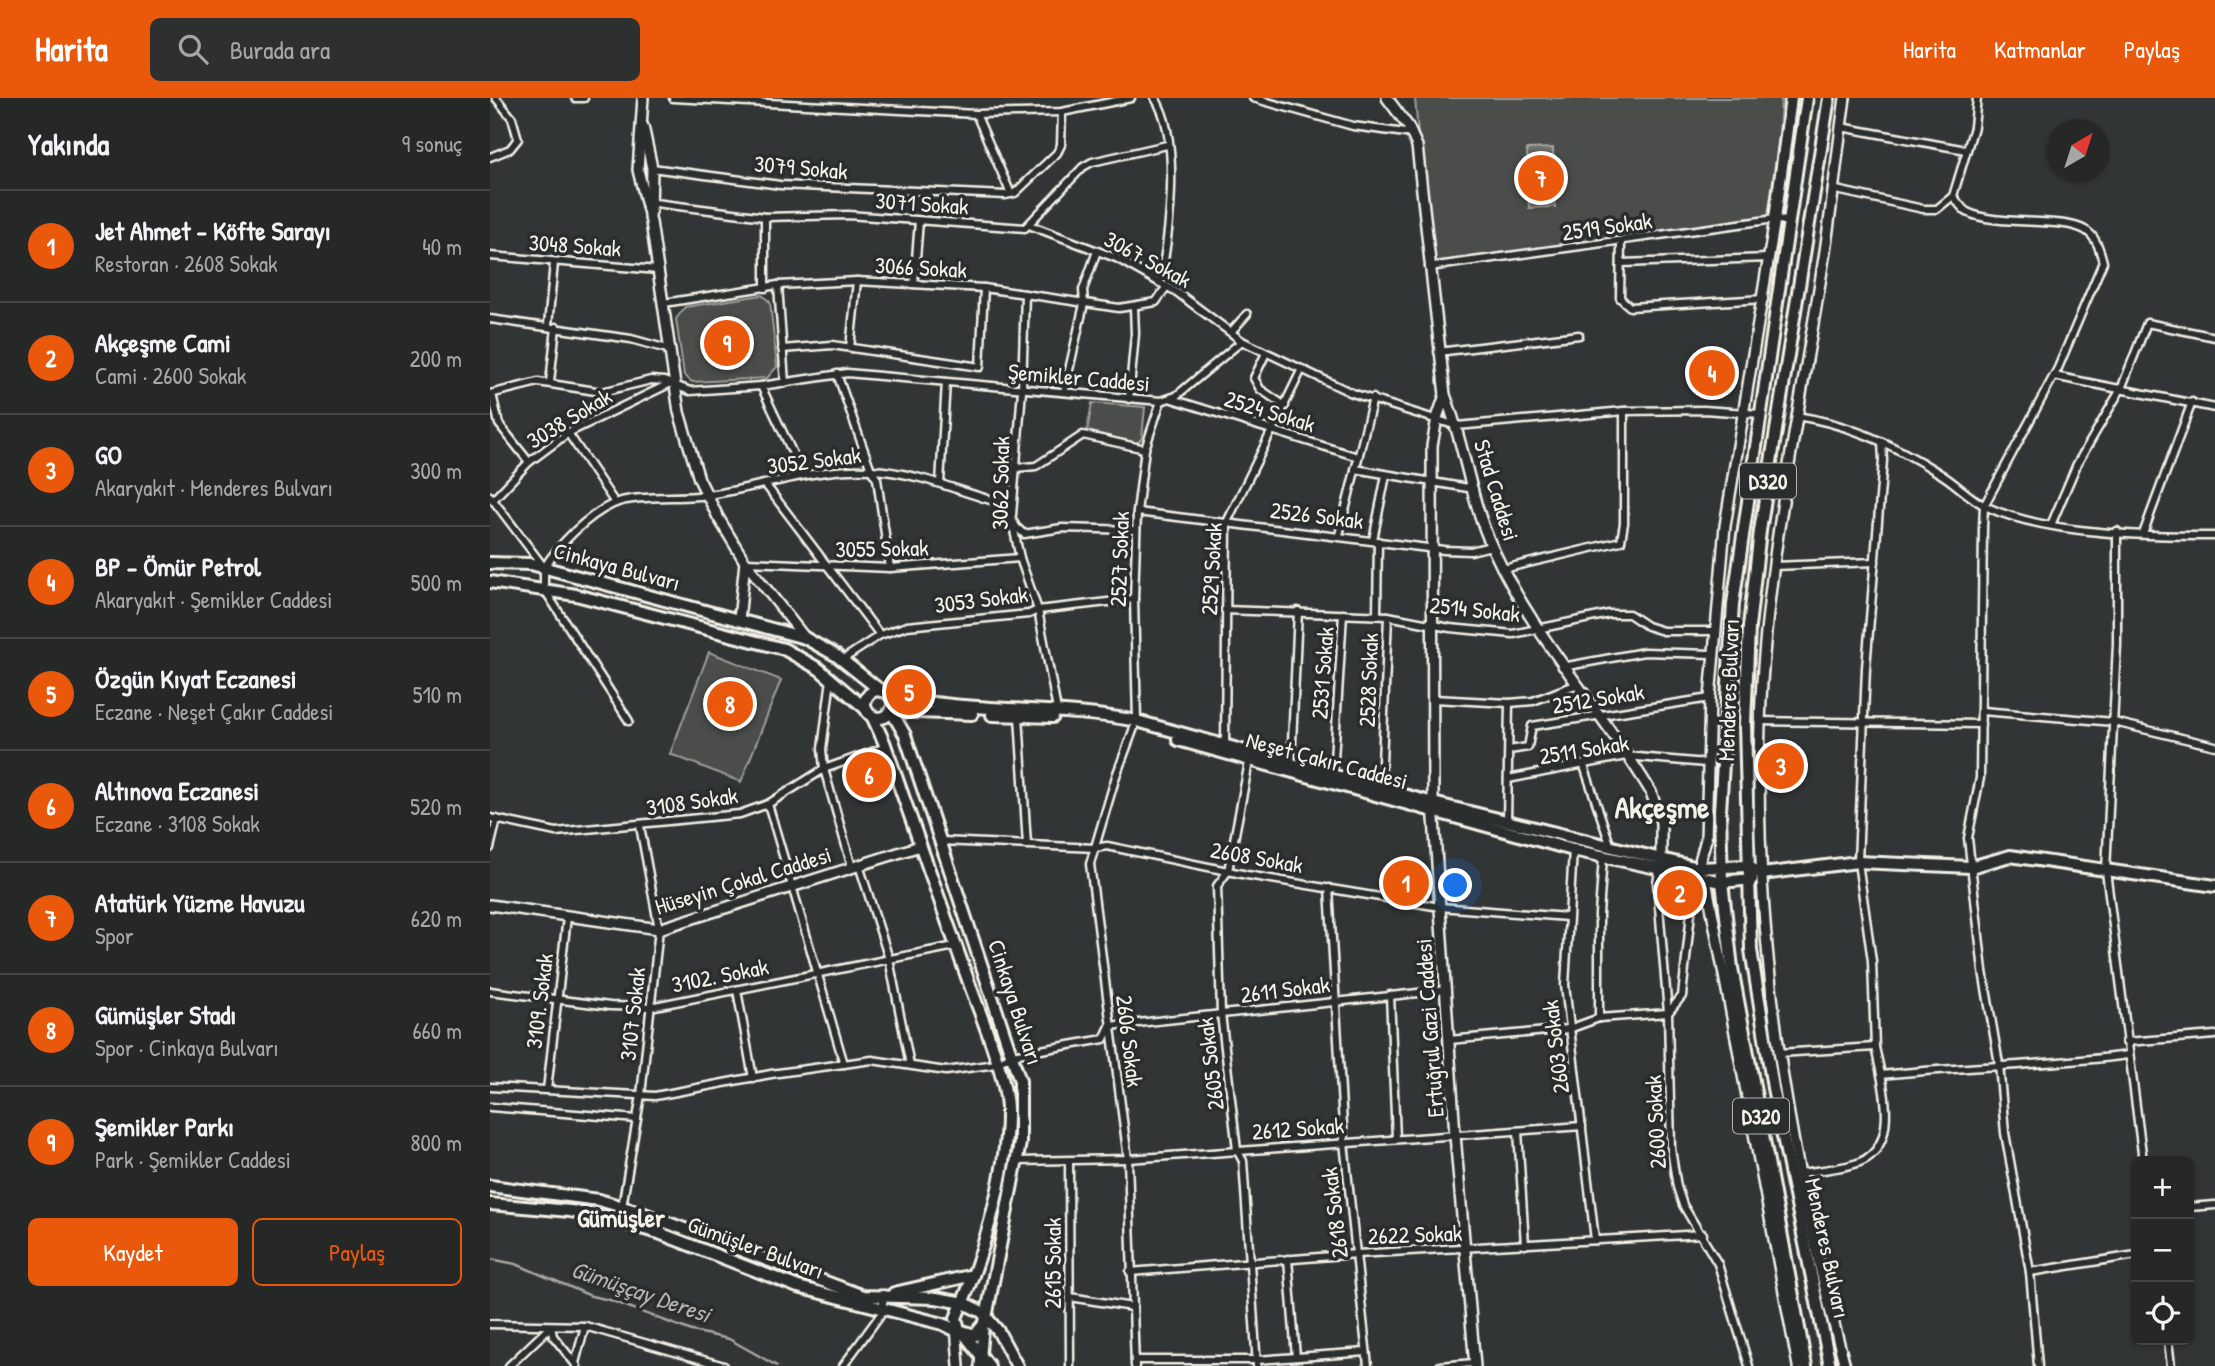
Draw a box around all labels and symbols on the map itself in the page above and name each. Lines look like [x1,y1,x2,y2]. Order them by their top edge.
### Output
north arrow [2047,119,2110,182]
street label: 3079 Sokak [753,147,849,187]
pin: 7 [1518,152,1564,204]
street label: 3071 Sokak [874,184,970,222]
street label: 2519 Sokak [1560,204,1654,248]
street label: 3067 Sokak [1099,223,1197,295]
street label: 3048 Sokak [528,226,623,264]
street label: 3066 Sokak [874,249,968,285]
pin: 9 [704,317,750,369]
pin: 4 [1689,347,1735,399]
street label: Şemikler Caddesi [1007,355,1151,399]
street label: 3038 Sokak [521,380,618,456]
street label: 2524 Sokak [1221,383,1319,440]
street label: 3062 Sokak [984,435,1016,530]
street label: Stad Caddesi [1467,436,1527,544]
street label: 3052 Sokak [765,439,863,481]
road number: D320 [1740,464,1796,498]
street label: 2526 Sokak [1269,494,1366,536]
street label: 2527 Sokak [1102,510,1136,607]
street label: 2529 Sokak [1193,521,1229,616]
street label: 3055 Sokak [835,532,929,564]
street label: Cinkaya Bulvarı [550,534,684,598]
street label: 3053 Sokak [933,578,1030,620]
street label: 2514 Sokak [1428,589,1522,629]
street label: Menderes Bulvarı [1710,618,1746,762]
street label: 2531 Sokak [1303,625,1341,720]
street label: 2528 Sokak [1351,632,1385,728]
pin: 5 [886,666,932,718]
street label: 2512 Sokak [1550,675,1647,721]
pin: 8 [707,678,753,730]
street label: Neşet Çakır Caddesi [1243,724,1411,796]
street label: 2511 Sokak [1537,727,1632,771]
pin: 3 [1758,740,1804,792]
pin: 6 [846,749,892,801]
street label: 3108 Sokak [644,779,740,823]
district label: Akçeşme [1615,787,1709,827]
street label: 2608 Sokak [1208,834,1306,880]
street label: Hüseyin Çokal Caddesi [651,838,835,922]
pin: 1 [1383,857,1429,909]
pin: 2 [1657,867,1703,919]
your location [1438,868,1472,902]
street label: Cinkaya Bulvarı [981,935,1051,1069]
street label: Ertuğrul Gazi Caddesi [1407,938,1451,1118]
street label: 3102. Sokak [669,950,771,1000]
street label: 3109. Sokak [518,951,560,1050]
street label: 3107 Sokak [612,965,652,1062]
street label: 2611 Sokak [1239,968,1332,1010]
street label: 2606 Sokak [1109,993,1151,1089]
street label: 2603 Sokak [1534,998,1576,1095]
street label: 2605 Sokak [1189,1015,1231,1112]
street label: 2600 Sokak [1637,1074,1673,1170]
road number: D320 [1733,1098,1789,1134]
street label: 2612 Sokak [1251,1109,1346,1147]
street label: 2618 Sokak [1313,1165,1355,1260]
street label: Menderes Bulvarı [1798,1175,1858,1321]
district label: Gümüşler [577,1200,666,1235]
street label: Gümüşler Bulvarı [684,1208,828,1286]
street label: 2615 Sokak [1037,1217,1068,1309]
street label: 2622 Sokak [1367,1217,1463,1251]
water label: Gümüşçay Deresi [567,1252,717,1332]

